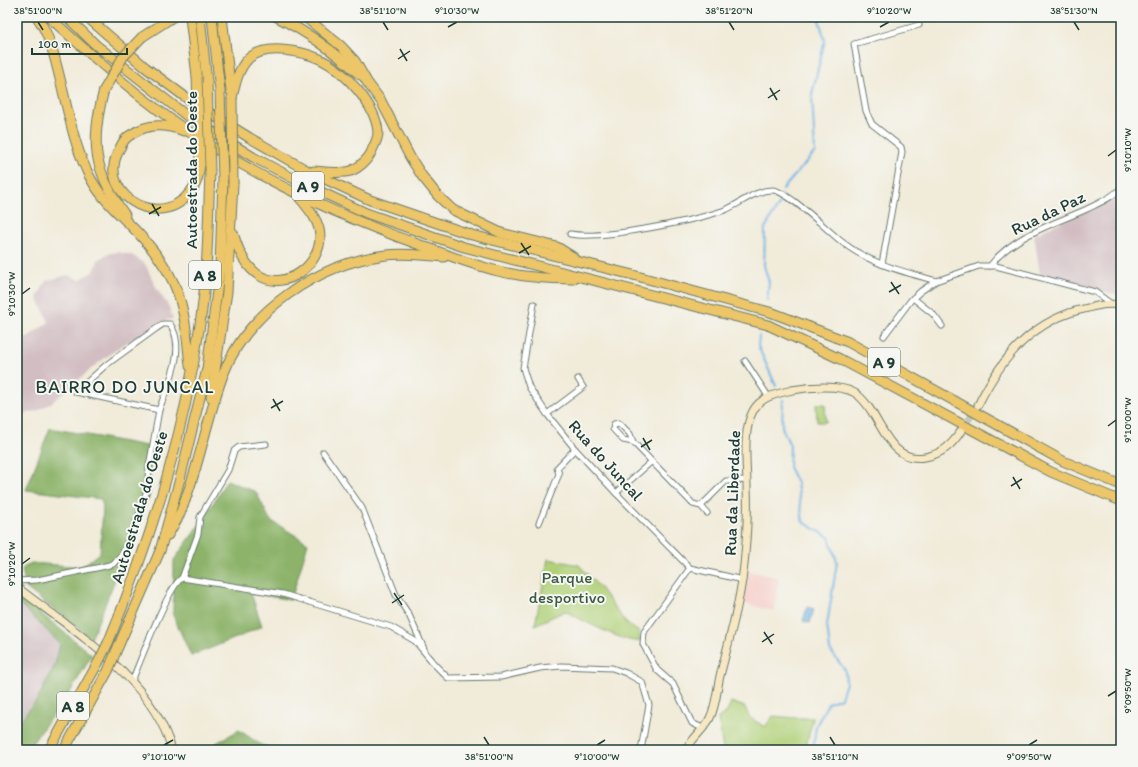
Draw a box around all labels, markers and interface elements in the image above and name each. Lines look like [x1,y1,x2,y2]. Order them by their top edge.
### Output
text: 38°51'00"N [14,4,62,17]
text: 38°51'10"N [360,4,407,17]
text: 9°10'30"W [435,4,480,17]
text: 38°51'20"N [705,4,753,17]
text: 9°10'20"W [867,4,912,17]
text: 38°51'30"N [1050,4,1098,17]
scale bar [32,30,127,56]
text: 100 m [38,37,71,51]
street label: Autoestrada do Oeste [181,91,201,249]
text: 9°10'10"W [1121,128,1134,172]
road number: A 9 [292,172,324,200]
street label: Rua da Paz [1008,186,1088,239]
road number: A 8 [189,261,221,289]
text: 9°10'30"W [5,271,18,316]
road number: A 9 [868,348,900,376]
district label: BAIRRO DO JUNCAL [36,376,214,398]
text: 9°10'00"W [1121,397,1134,443]
street label: Rua do Juncal [565,416,648,505]
street label: Autoestrada do Oeste [106,428,172,586]
street label: Rua da Liberdade [720,430,744,556]
text: 9°10'20"W [5,541,18,586]
park label: Parque desportivo [529,567,605,607]
text: 9°09'50"W [1121,668,1134,714]
road number: A 8 [57,692,89,720]
text: 9°10'10"W [142,750,186,763]
text: 38°51'00"N [465,750,513,763]
text: 9°10'00"W [574,750,620,763]
text: 38°51'10"N [812,750,859,763]
text: 9°09'50"W [1006,750,1052,763]

